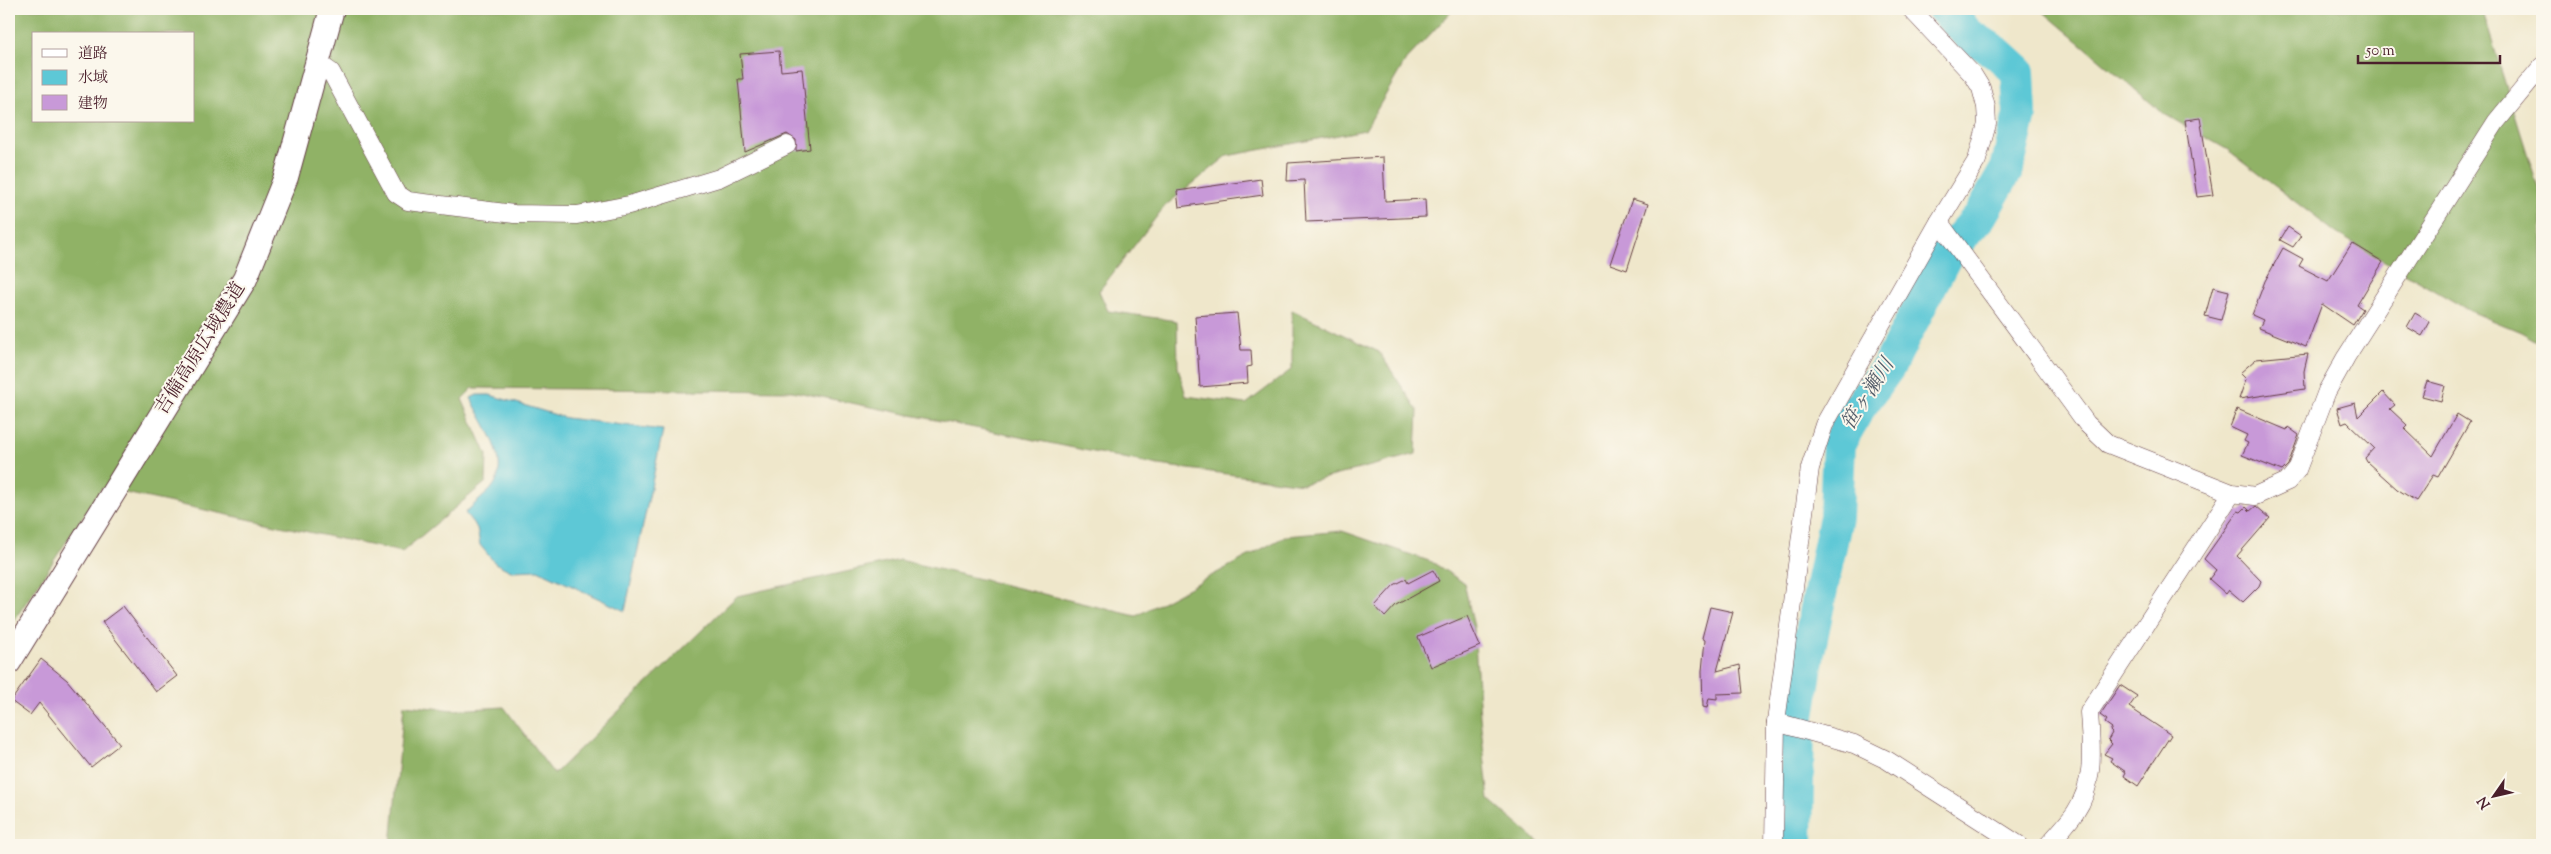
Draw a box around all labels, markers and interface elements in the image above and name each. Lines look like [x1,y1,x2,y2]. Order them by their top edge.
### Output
legend [32,32,195,122]
scale bar [2358,32,2501,64]
text: 50 m [2365,41,2395,62]
text: 道路 [78,44,108,65]
text: 水域 [78,68,108,89]
text: 建物 [78,94,108,115]
street label: 吉備高原広域農道 [149,277,253,421]
water label: 笹ヶ瀬川 [1836,352,1904,437]
north arrow [2468,772,2518,822]
text: N [2473,792,2496,812]

